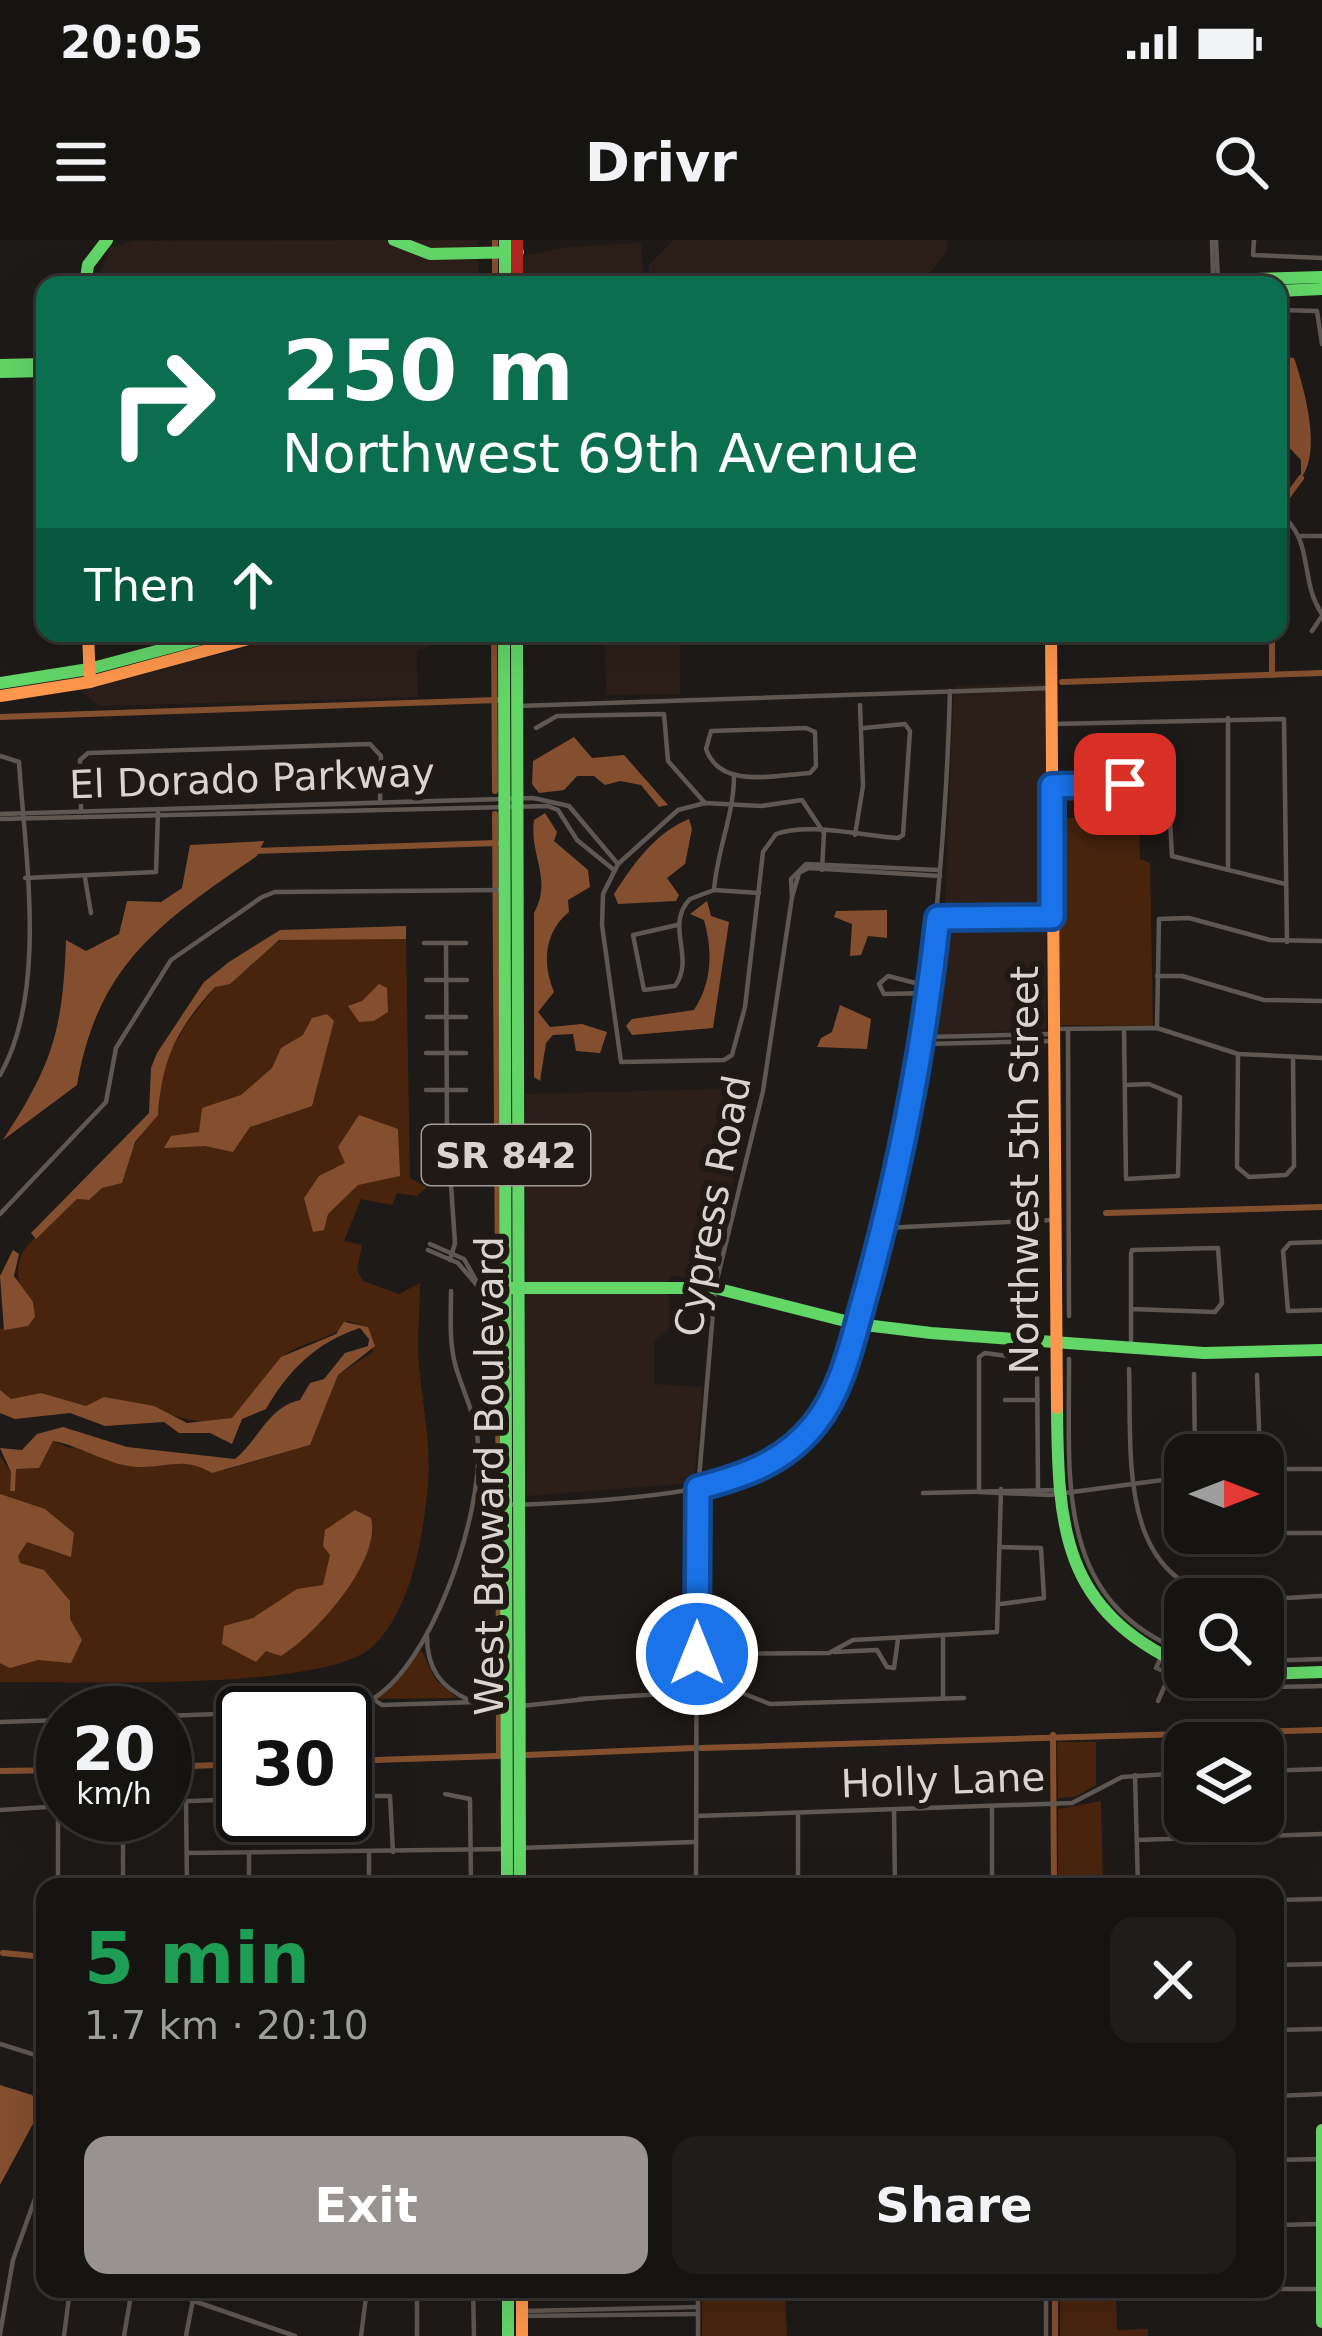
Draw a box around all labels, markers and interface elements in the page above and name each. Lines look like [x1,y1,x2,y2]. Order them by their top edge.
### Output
text: 20:05 [60,16,203,69]
icon: menu [48,129,114,195]
icon: search [1208,129,1274,195]
text: Drivr [585,131,737,194]
text: 250 m [282,322,574,420]
icon: right [84,324,240,480]
text: Northwest 69th Avenue [282,422,919,485]
icon: ahead [220,552,286,618]
text: Then [84,559,196,612]
pin [1074,733,1176,835]
street label: El Dorado Parkway [68,750,436,807]
icon: arrive [1092,751,1158,817]
street label: Northwest 5th Street [1002,966,1047,1374]
street label: Cypress Road [665,1072,760,1341]
road number: SR 842 [422,1125,590,1185]
street label: West Broward Boulevard [467,1236,512,1716]
north arrow [1164,1434,1284,1554]
map controls [1164,1434,1284,1842]
button: search [1164,1578,1284,1698]
position arrow [634,1591,760,1717]
speed limit sign: 30 [216,1686,372,1842]
text: 20 [72,1714,156,1784]
button: layers [1164,1722,1284,1842]
street label: Holly Lane [840,1754,1046,1807]
text: km/h [76,1776,152,1811]
text: 5 min [84,1916,310,2000]
button: close [1110,1917,1236,2043]
text: 1.7 km · 20:10 [84,2003,369,2048]
button: Exit [84,2136,648,2274]
button: Share [672,2136,1236,2274]

